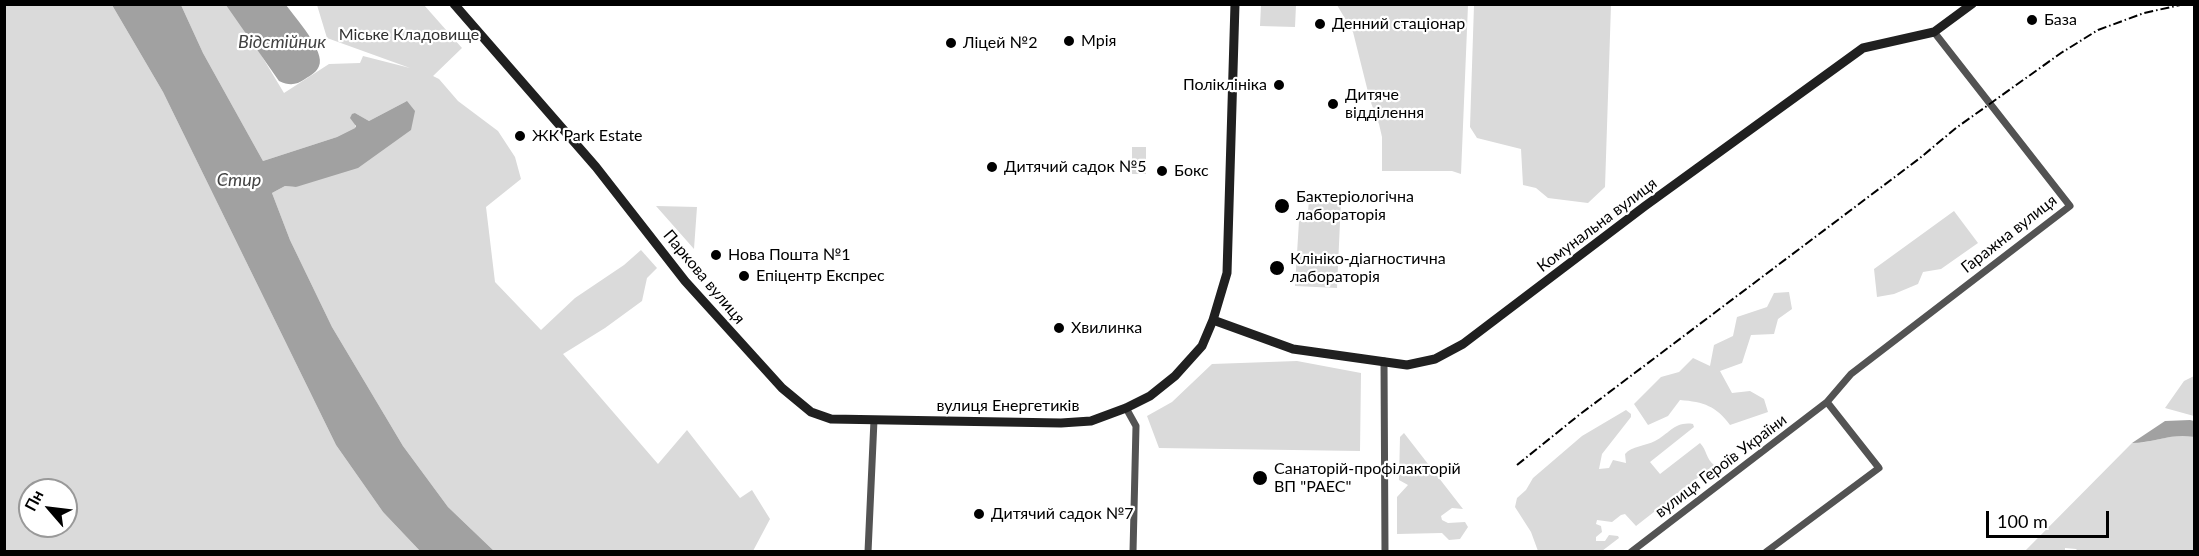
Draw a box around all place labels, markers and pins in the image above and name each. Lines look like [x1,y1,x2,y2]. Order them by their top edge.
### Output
place label: База [2044,10,2077,30]
marker: База [2025,13,2039,27]
place label: Денний стаціонар [1332,14,1465,34]
marker: Денний стаціонар [1313,17,1327,31]
place label: Мрія [1081,31,1116,51]
place label: Ліцей №2 [963,33,1037,53]
marker: Мрія [1062,34,1076,48]
marker: Ліцей №2 [944,36,958,50]
place label: Поліклініка [1183,75,1267,95]
marker: Поліклініка [1272,78,1286,92]
place label: Дитяче відділення [1345,85,1424,123]
marker: Дитяче відділення [1326,97,1340,111]
place label: ЖК Park Estate [532,126,643,146]
marker: ЖК Park Estate [513,129,527,143]
place label: Дитячий садок №5 [1004,157,1147,177]
marker: Дитячий садок №5 [985,160,999,174]
place label: Бокс [1174,161,1209,181]
marker: Бокс [1155,164,1169,178]
place label: Бактеріологічна лабораторія [1296,187,1414,225]
marker: Бактеріологічна лабораторія [1273,197,1291,215]
place label: Нова Пошта №1 [728,245,851,265]
marker: Нова Пошта №1 [709,248,723,262]
place label: Клініко-діагностична лабораторія [1290,249,1446,287]
marker: Клініко-діагностична лабораторія [1268,259,1286,277]
place label: Епіцентр Експрес [756,266,885,286]
marker: Епіцентр Експрес [737,269,751,283]
place label: Хвилинка [1071,318,1142,338]
marker: Хвилинка [1052,321,1066,335]
place label: Санаторій-профілакторій ВП "РАЕС" [1274,459,1461,497]
marker: Санаторій-профілакторій ВП "РАЕС" [1251,469,1269,487]
place label: Дитячий садок №7 [991,504,1134,524]
marker: Дитячий садок №7 [972,507,986,521]

